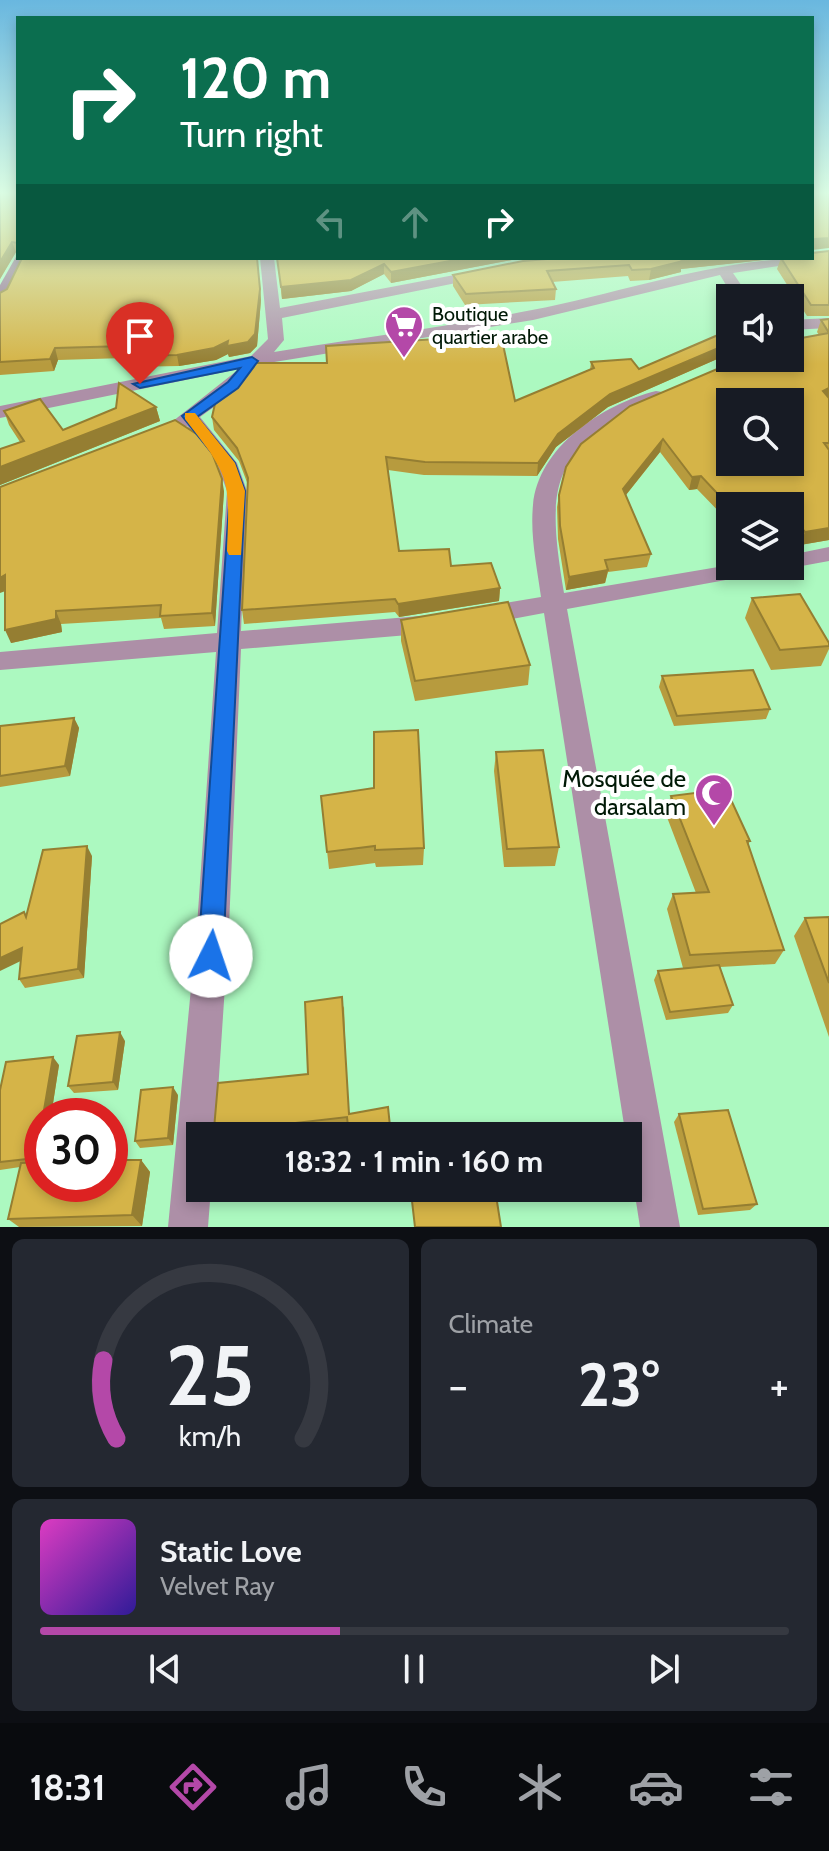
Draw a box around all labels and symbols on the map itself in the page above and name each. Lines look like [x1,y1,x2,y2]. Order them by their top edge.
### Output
pin [106,302,174,384]
place label: Boutique quartier arabe [432,302,548,349]
supermarket icon: Boutique quartier arabe [383,304,425,359]
place label: Mosquée de darsalam [562,764,686,821]
mosque icon: Mosquée de darsalam [693,772,735,827]
position arrow [169,914,253,998]
speed limit sign: 30 [24,1098,128,1202]

